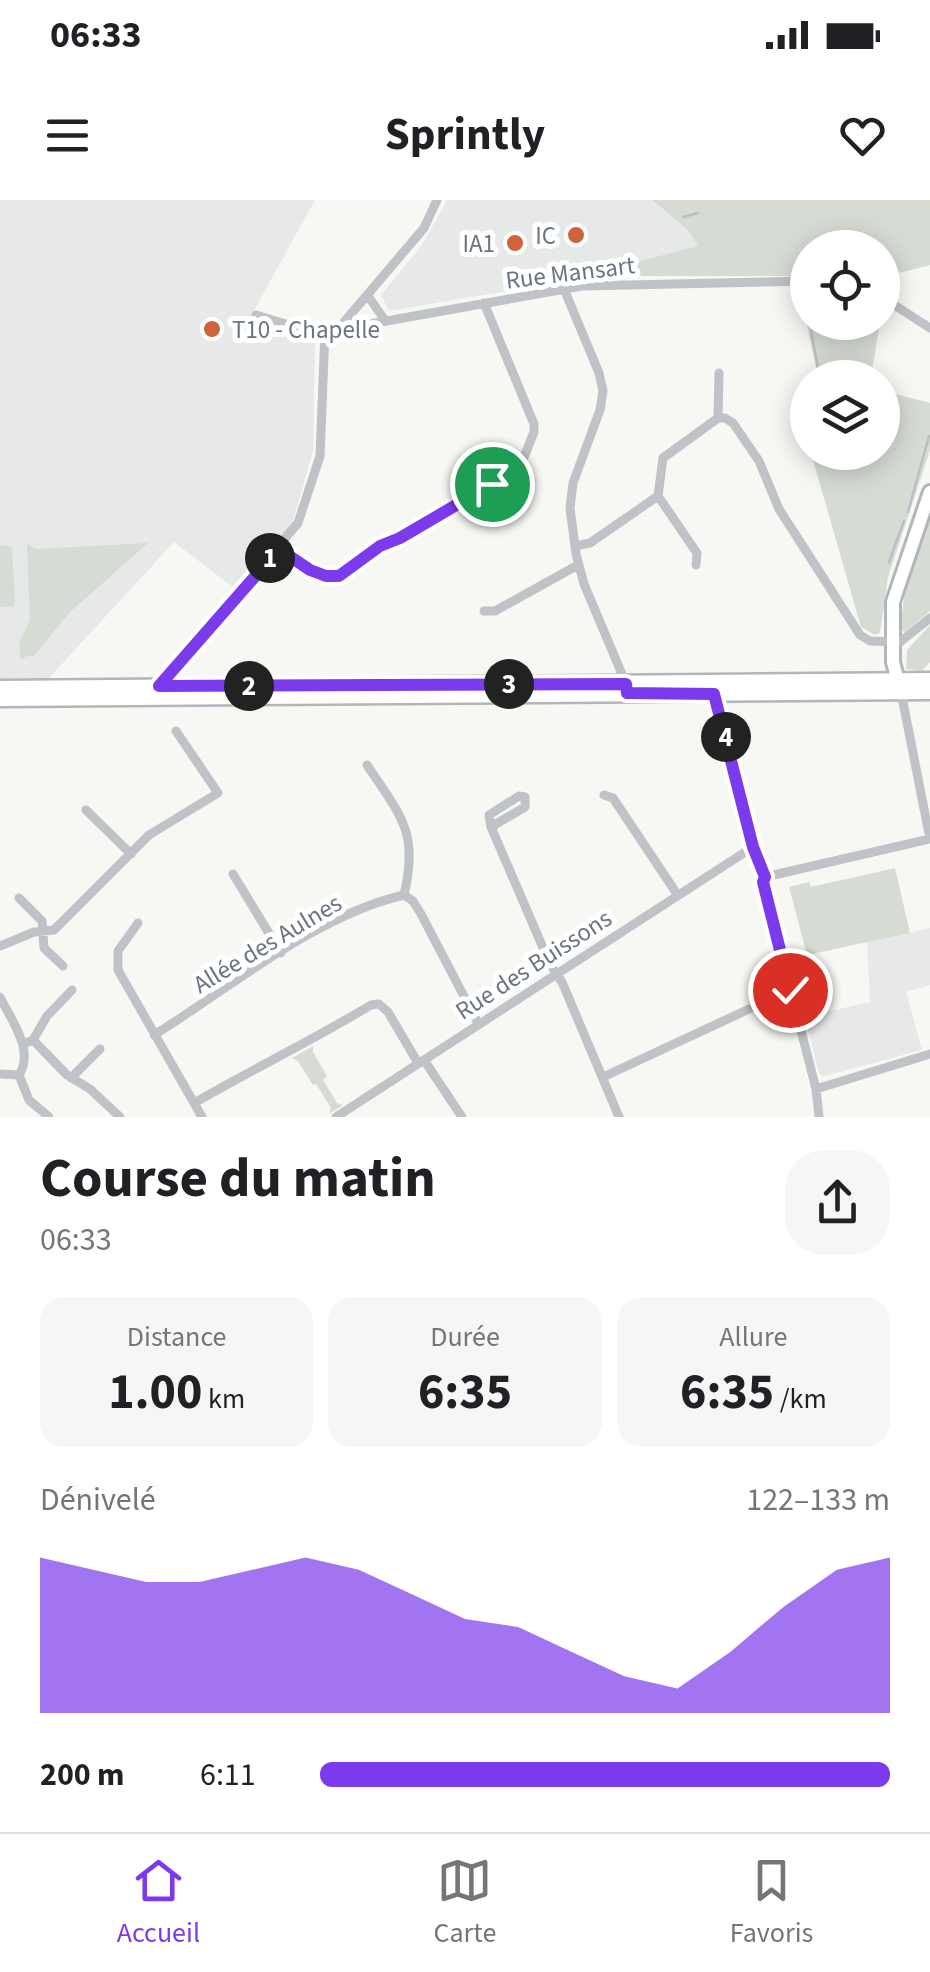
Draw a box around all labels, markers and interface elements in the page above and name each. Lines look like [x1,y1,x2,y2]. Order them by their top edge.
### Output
text: 06:33 [50,8,142,62]
text: Sprintly [385,103,545,167]
icon: menu [40,108,95,163]
icon: heart [835,108,890,163]
place label: IC [535,218,556,254]
marker: IC [565,224,587,246]
place label: IA1 [462,226,495,262]
map controls [790,230,900,470]
button: locate [790,230,900,340]
marker: IA1 [504,232,526,254]
street label: Rue Mansart [503,247,637,299]
place label: T10 - Chapelle [232,312,380,348]
marker: T10 - Chapelle [201,318,223,340]
button: layers [790,360,900,470]
pin [450,442,535,527]
icon: arrive [465,457,520,512]
pin: 1 [245,533,295,583]
text: 1 [263,538,277,578]
pin: 3 [484,659,534,709]
pin: 2 [224,661,274,711]
text: 3 [502,664,516,704]
text: 2 [242,666,256,706]
pin: 4 [701,712,751,762]
text: 4 [719,717,733,757]
street label: Allée des Aulnes [186,885,349,1003]
street label: Rue des Buissons [448,901,619,1029]
pin [748,948,833,1033]
icon: check [763,963,818,1018]
text: Course du matin [40,1140,436,1218]
button: share [785,1150,890,1255]
text: 06:33 [40,1217,112,1263]
text: Distance [127,1317,226,1357]
text: Durée [430,1317,500,1357]
text: Allure [719,1317,787,1357]
text: 1.00 [108,1357,202,1428]
text: 6:35 [418,1357,512,1428]
text: 6:35 [680,1357,774,1428]
text: km [202,1379,245,1419]
text: /km [774,1379,827,1419]
text: Dénivelé [40,1477,156,1523]
text: 122–133 m [746,1477,890,1523]
text: 200 m [40,1752,125,1798]
text: 6:11 [200,1752,256,1798]
tab: Accueil [117,1853,200,1953]
tab: Carte [434,1853,496,1953]
tab: Favoris [730,1853,813,1953]

